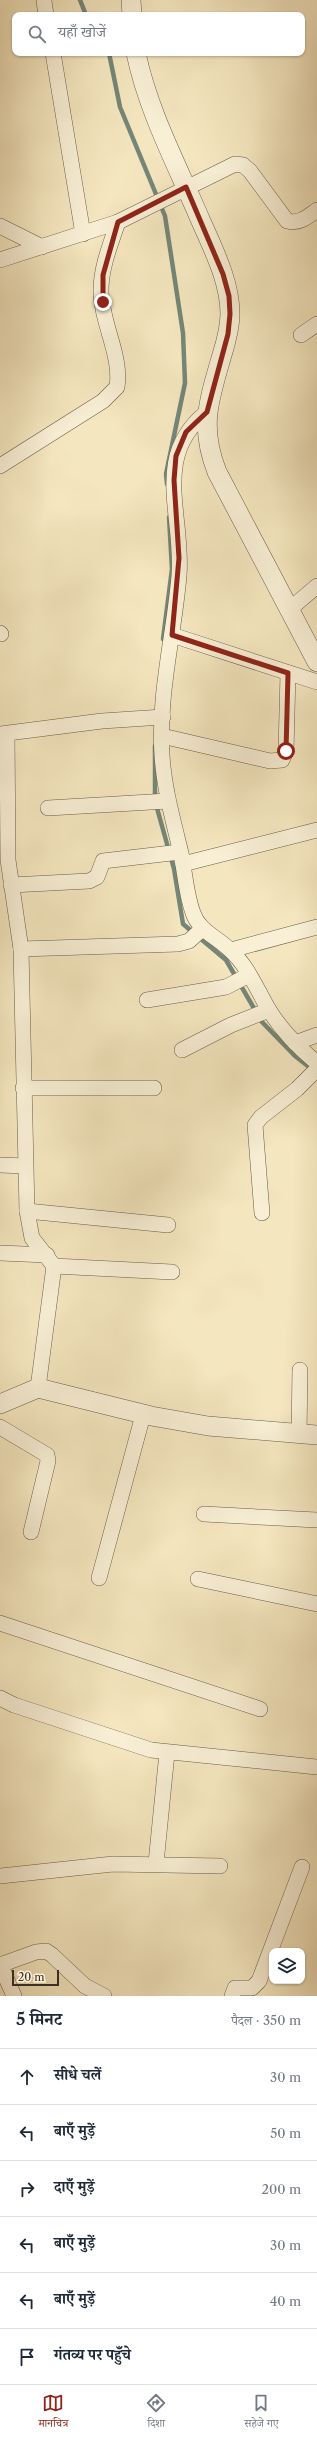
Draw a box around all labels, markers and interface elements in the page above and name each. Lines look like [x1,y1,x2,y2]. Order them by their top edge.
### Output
search box [12,12,305,56]
text: यहाँ खोजें [58,22,106,41]
icon: search [26,23,48,45]
route end [94,293,112,311]
route start [277,742,295,760]
map controls [269,1948,305,1984]
button: layers [269,1948,305,1984]
scale bar [12,1968,59,1987]
text: 20 m [18,1970,44,1984]
text: 5 मिनट [16,2009,62,2029]
text: पैदल · 350 m [231,2012,301,2028]
text: सीधे चलें [54,2065,101,2084]
icon: ahead [16,2066,38,2088]
text: 30 m [270,2069,301,2085]
text: बाएँ मुड़ें [54,2121,95,2140]
icon: left [16,2122,38,2144]
text: 50 m [270,2125,301,2141]
text: दाएँ मुड़ें [54,2177,94,2196]
icon: right [16,2178,38,2200]
text: 200 m [261,2181,301,2197]
text: बाएँ मुड़ें [54,2233,95,2252]
icon: left [16,2234,38,2256]
text: 30 m [270,2237,301,2253]
text: बाएँ मुड़ें [54,2289,95,2308]
icon: left [16,2290,38,2312]
text: 40 m [270,2293,301,2309]
text: गंतव्य पर पहुँचे [54,2345,131,2364]
icon: arrive [16,2346,38,2368]
tab: मानचित्र [38,2392,68,2434]
tab: दिशा [145,2392,167,2434]
tab: सहेजे गए [244,2392,279,2434]

